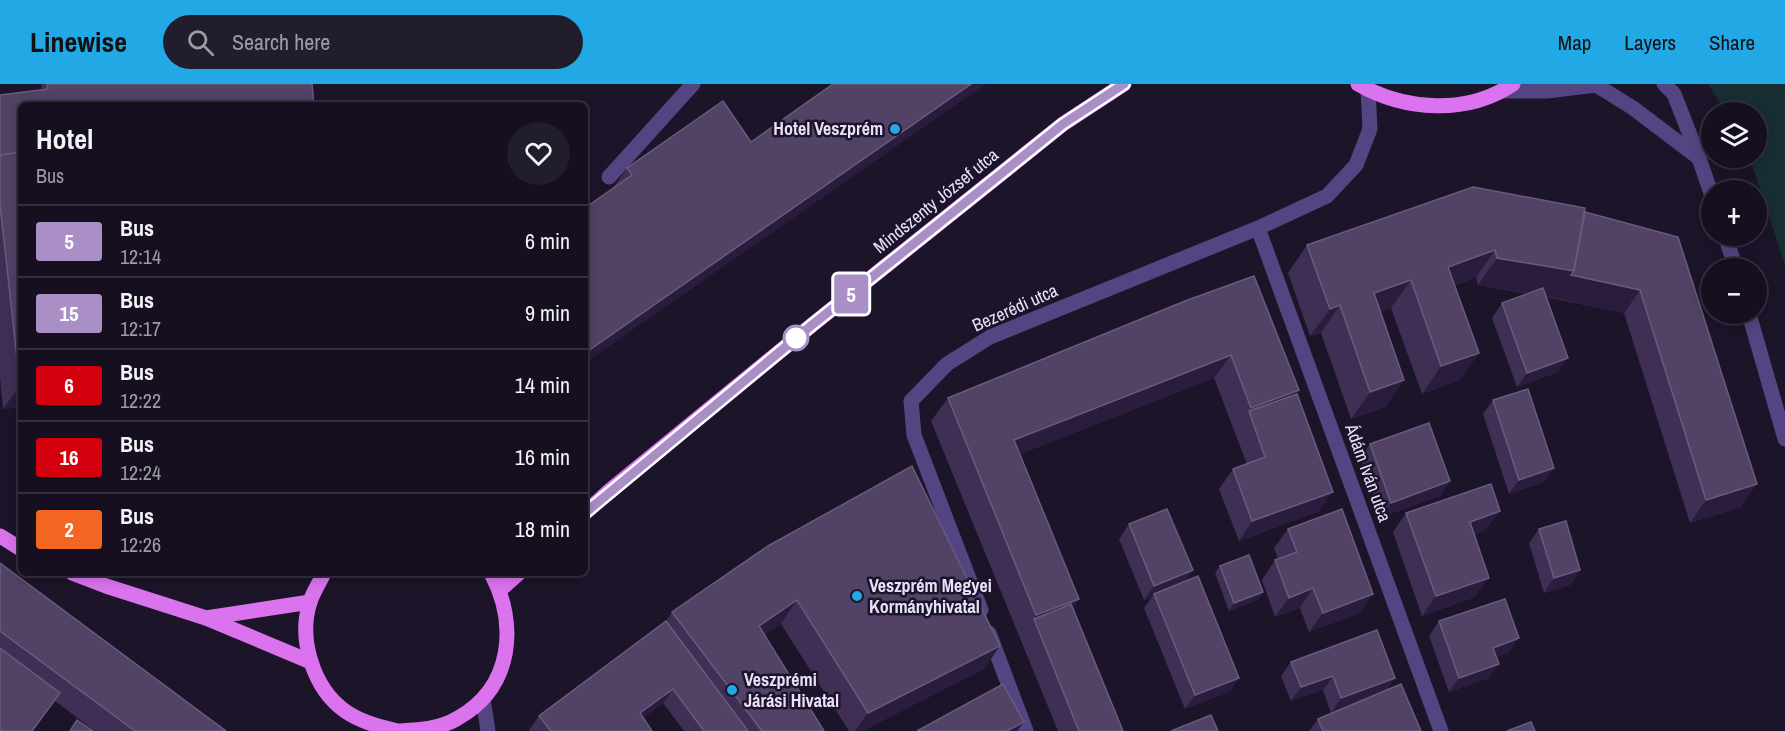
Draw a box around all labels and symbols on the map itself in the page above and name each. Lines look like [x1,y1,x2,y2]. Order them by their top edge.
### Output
place label: Hotel Veszprém [773,116,883,141]
marker: Hotel Veszprém [888,122,902,136]
street label: Mindszenty József utca [868,142,1003,259]
line badge: 5 [832,274,870,314]
street label: Bezerédi utca [968,278,1061,337]
unlabelled marker [783,325,809,351]
street label: Ádám Iván utca [1339,419,1398,525]
place label: Veszprém Megyei Kormányhivatal [869,573,992,619]
marker: Veszprém Megyei Kormányhivatal [850,589,864,603]
place label: Veszprémi Járási Hivatal [744,667,839,713]
marker: Veszprémi Járási Hivatal [725,683,739,697]

